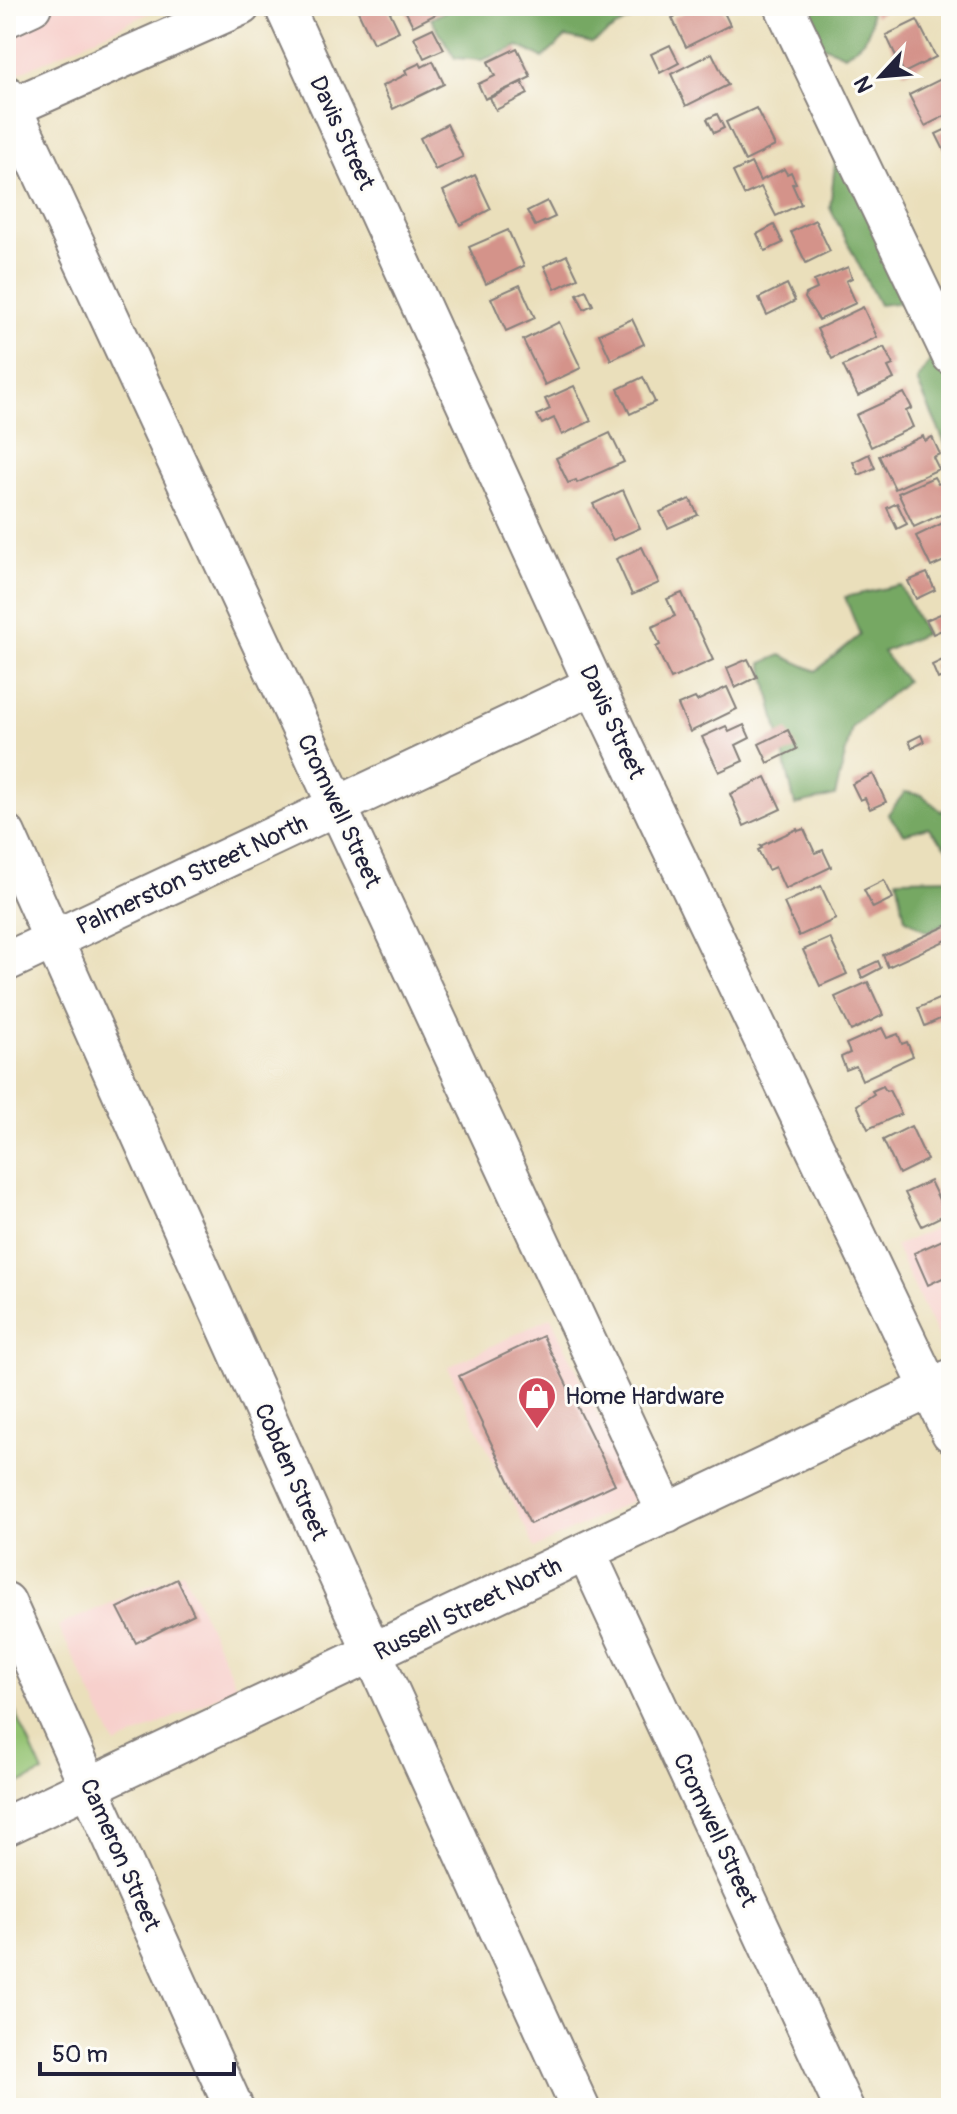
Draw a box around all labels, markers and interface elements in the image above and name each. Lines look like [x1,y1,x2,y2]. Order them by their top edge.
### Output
north arrow [841,36,921,116]
street label: Davis Street [303,71,381,195]
text: N [848,71,880,97]
street label: Davis Street [573,660,651,784]
street label: Cromwell Street [291,730,387,893]
street label: Palmerston Street North [72,809,312,941]
shop icon: Home Hardware [516,1375,558,1430]
place label: Home Hardware [565,1382,724,1411]
street label: Cobden Street [248,1399,334,1545]
street label: Russell Street North [370,1551,566,1667]
street label: Cromwell Street [667,1749,763,1912]
street label: Cameron Street [73,1774,167,1936]
scale bar [40,2026,234,2076]
text: 50 m [52,2040,108,2069]

